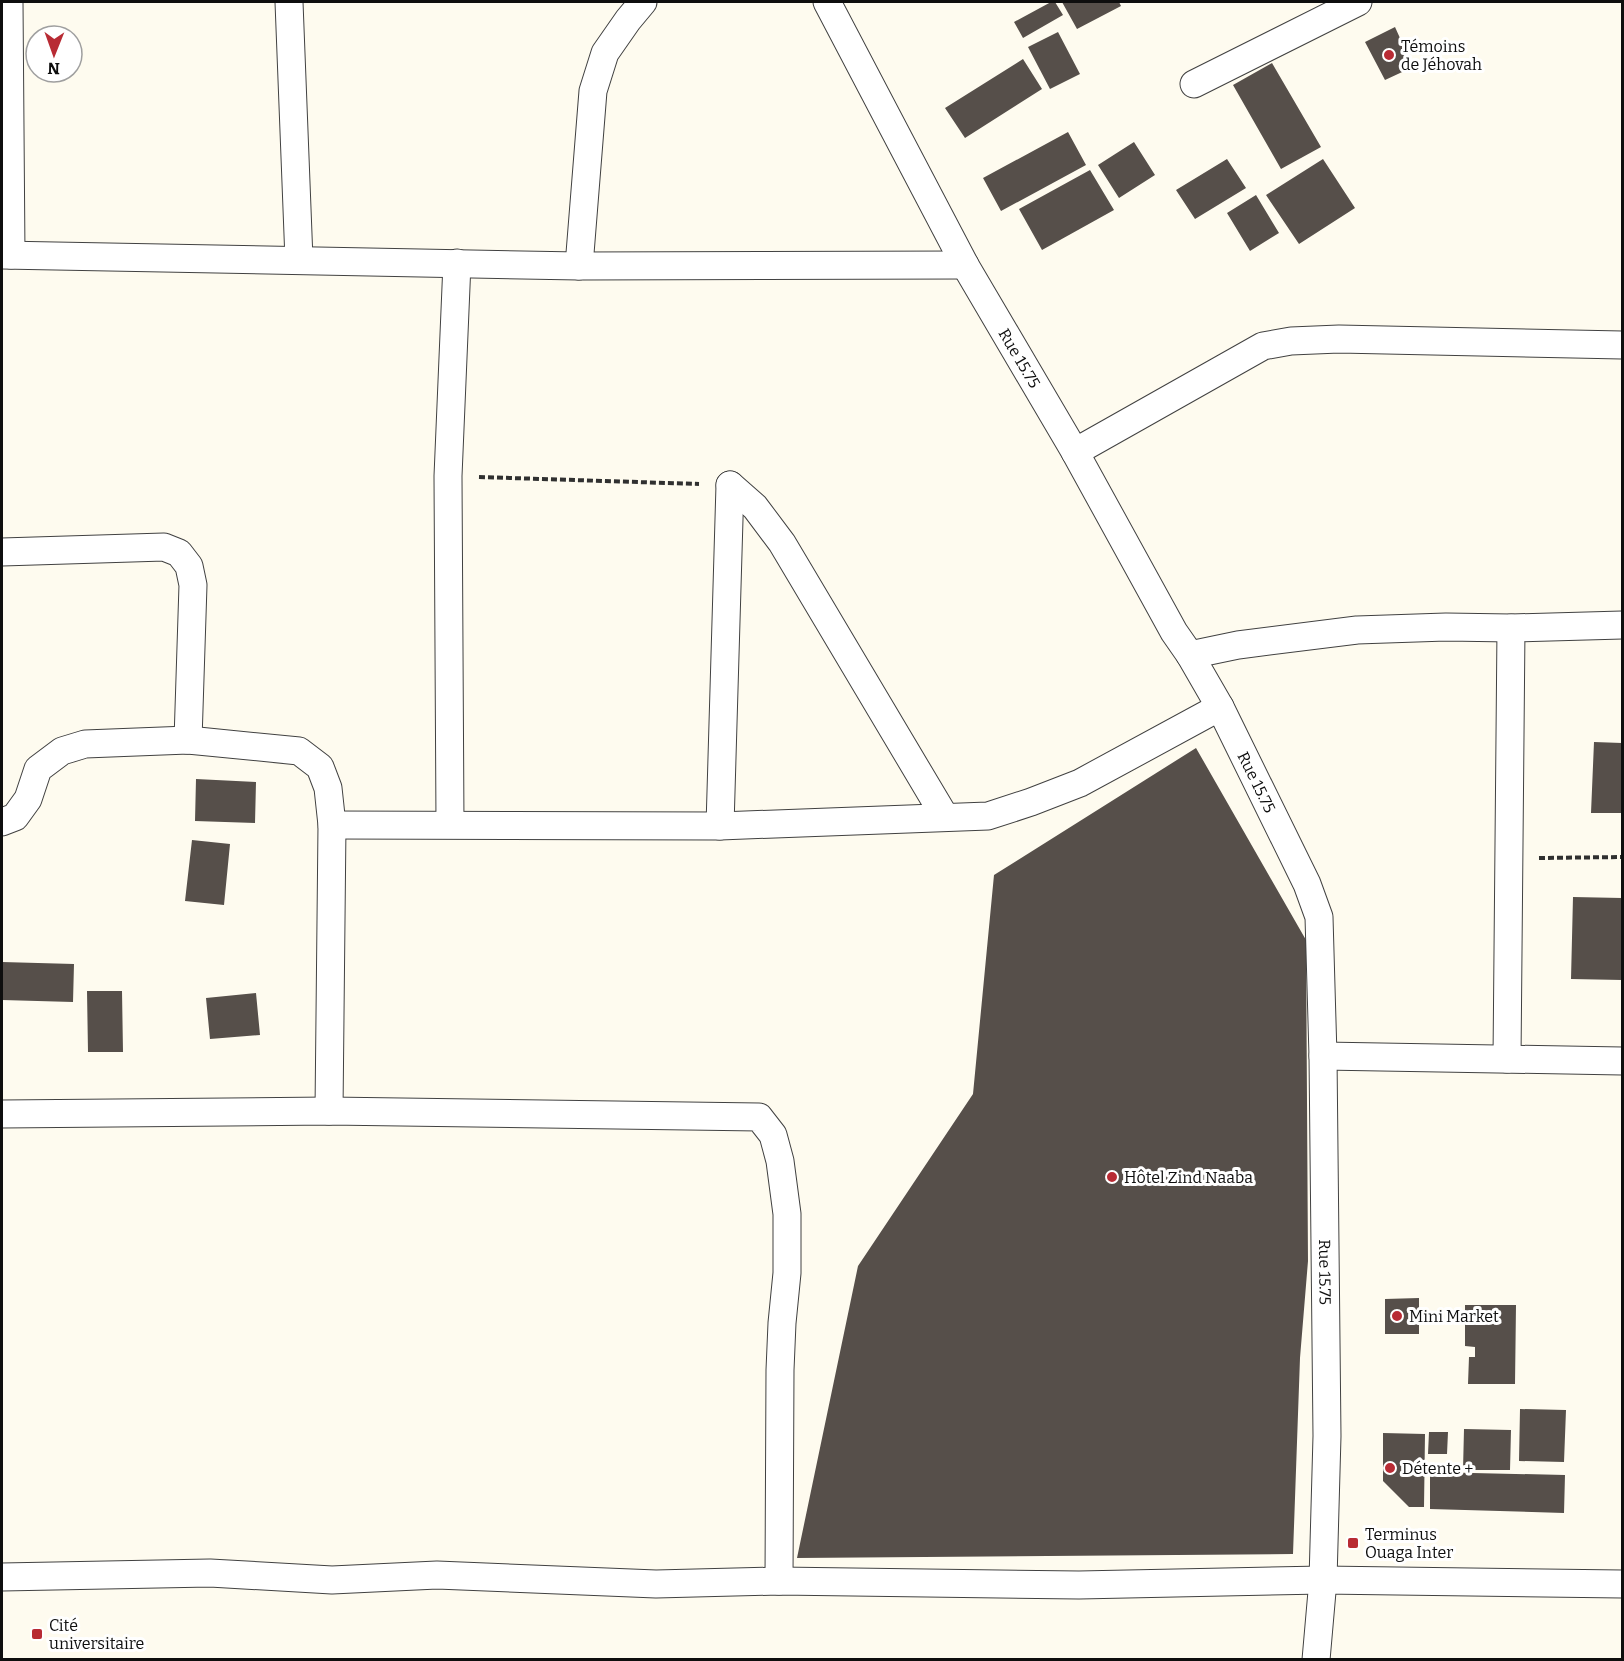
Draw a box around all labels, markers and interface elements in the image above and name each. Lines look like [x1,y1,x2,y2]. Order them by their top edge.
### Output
north arrow [24,24,84,84]
place label: Témoins de Jéhovah [1401,37,1482,74]
marker: Témoins de Jéhovah [1382,48,1396,62]
text: N [47,59,60,78]
street label: Rue 15.75 [994,325,1044,391]
street label: Rue 15.75 [1233,749,1279,816]
place label: Hôtel Zind Naaba [1124,1168,1253,1187]
marker: Hôtel Zind Naaba [1105,1170,1119,1184]
street label: Rue 15.75 [1315,1239,1335,1305]
place label: Mini Market [1409,1307,1499,1326]
marker: Mini Market [1390,1309,1404,1323]
place label: Détente + [1402,1459,1473,1478]
marker: Détente + [1383,1461,1397,1475]
place label: Terminus Ouaga Inter [1365,1525,1453,1562]
marker: Terminus Ouaga Inter [1346,1536,1360,1550]
place label: Cité universitaire [49,1616,144,1653]
marker: Cité universitaire [30,1627,44,1641]

